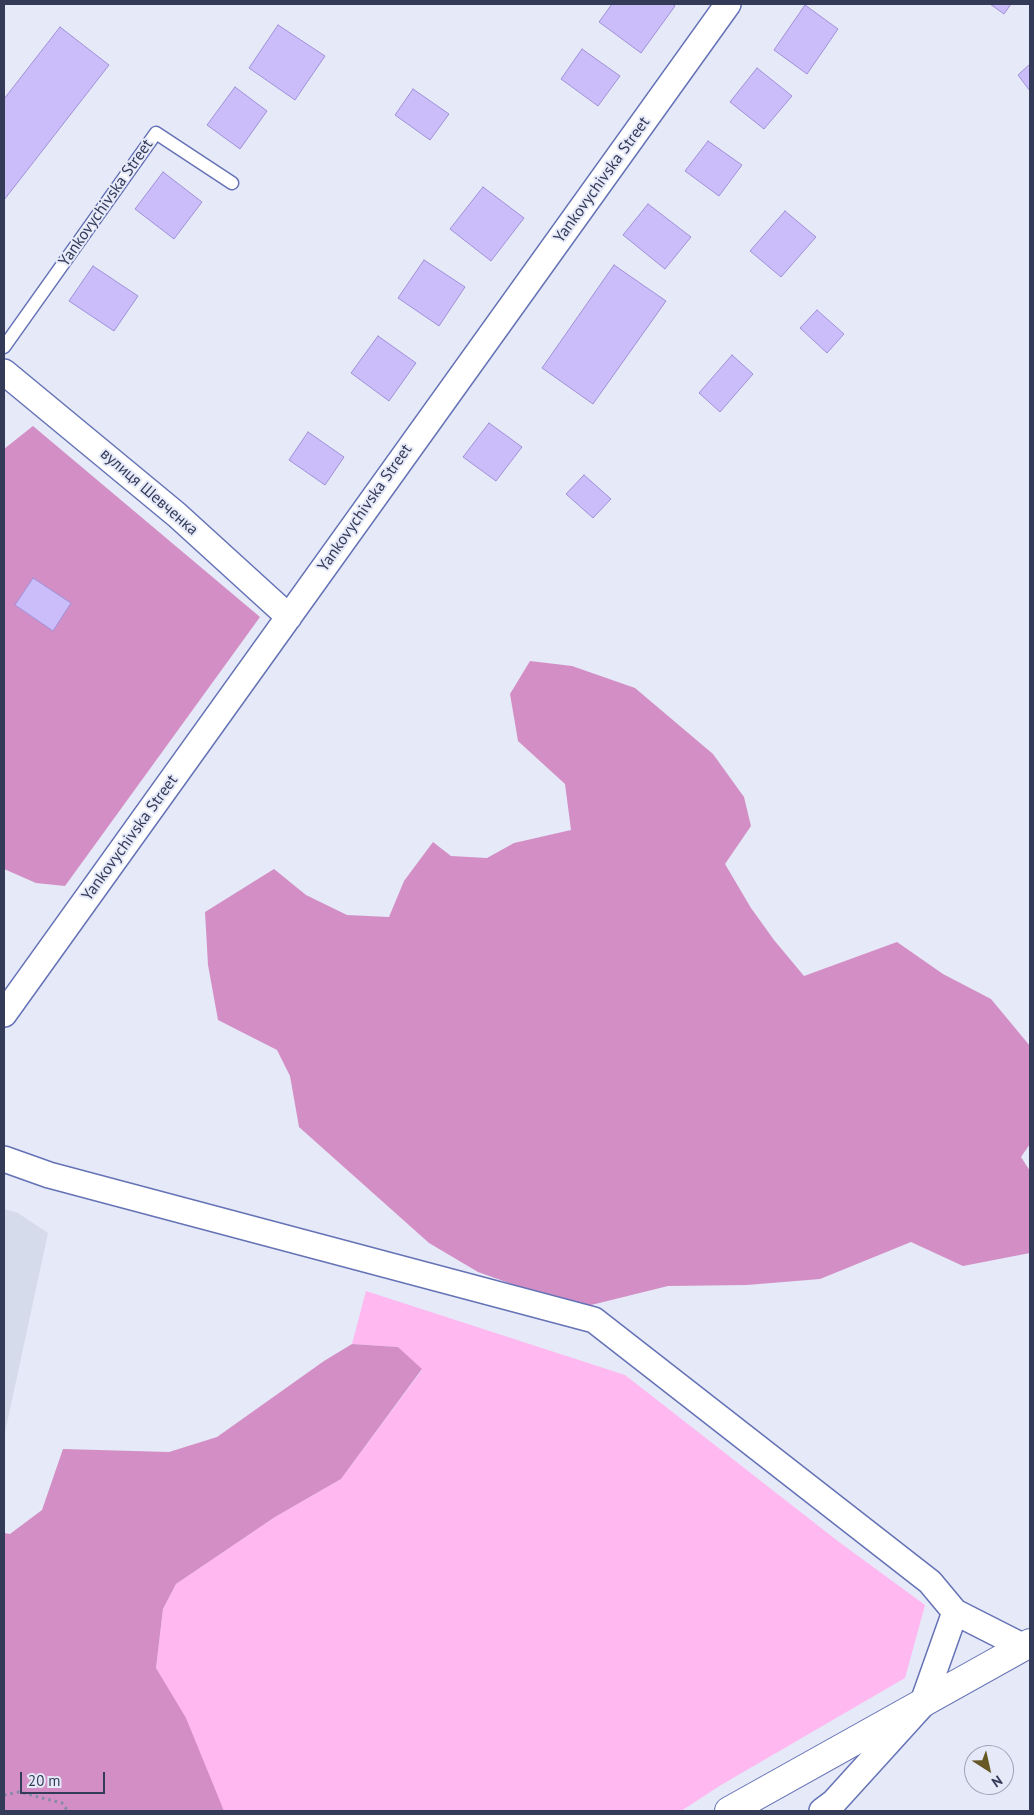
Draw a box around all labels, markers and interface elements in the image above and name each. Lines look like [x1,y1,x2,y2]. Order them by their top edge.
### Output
street label: Yankovychivska Street [550,113,654,247]
street label: Yankovychivska Street [55,136,157,270]
street label: Yankovychivska Street [314,441,416,575]
street label: вулиця Шевченка [96,444,202,540]
street label: Yankovychivska Street [78,771,182,905]
north arrow [964,1745,1014,1795]
scale bar [22,1762,108,1794]
text: 20 m [28,1771,61,1790]
text: N [988,1771,1006,1791]

